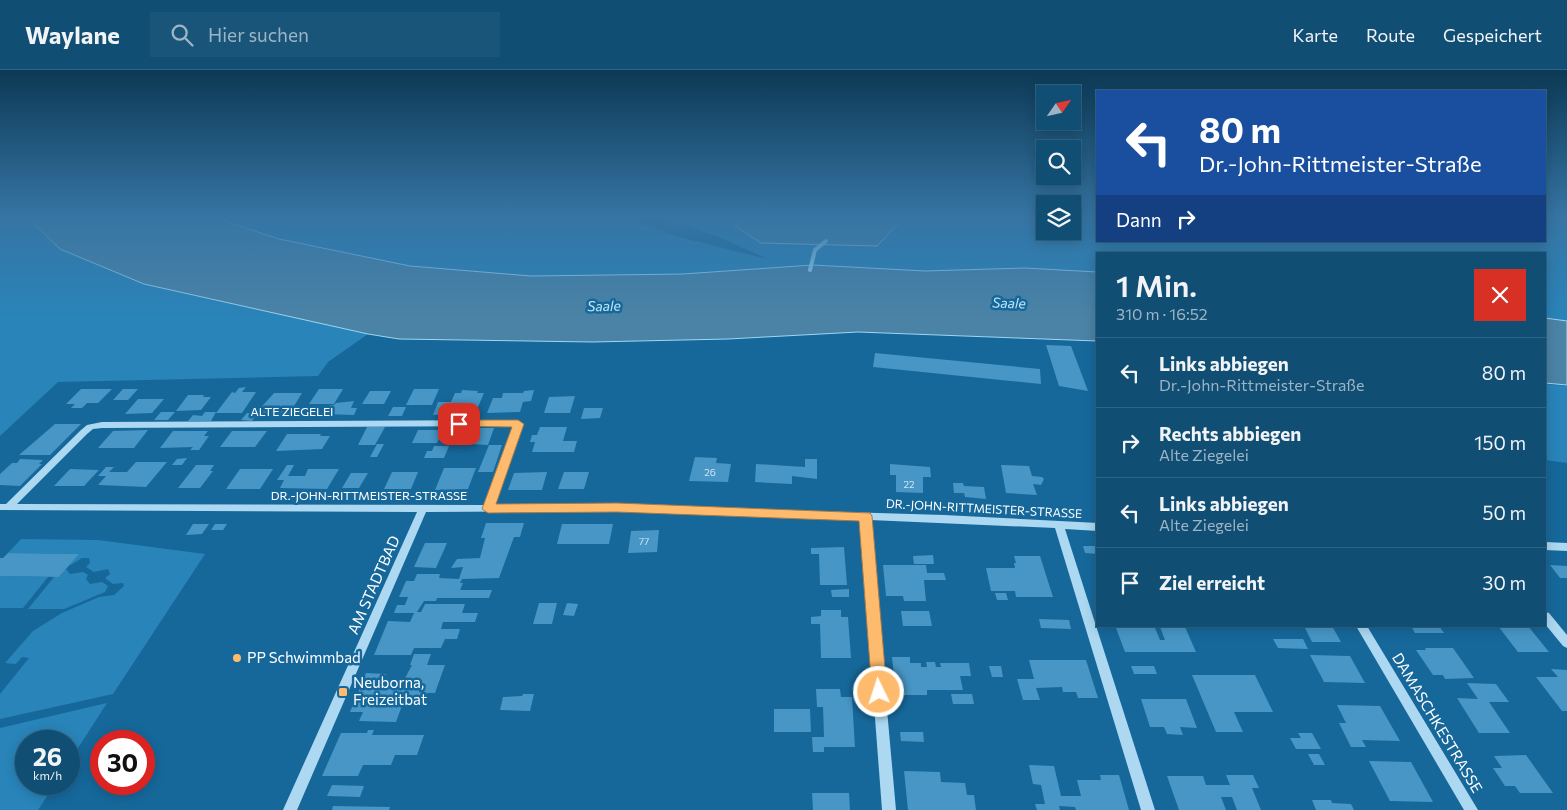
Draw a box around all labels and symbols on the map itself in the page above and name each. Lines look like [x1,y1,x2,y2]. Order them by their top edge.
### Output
north arrow [1036,85,1081,130]
water label: Saale [992,293,1027,312]
water label: Saale [587,297,622,314]
pin [438,403,480,445]
street label: ALTE ZIEGELEI [251,404,333,418]
house number: 26 [704,466,716,478]
house number: 22 [903,478,915,490]
street label: DR.-JOHN-RITTMEISTER-STRASSE [271,488,467,503]
street label: DR.-JOHN-RITTMEISTER-STRASSE [886,496,1082,521]
street label: AM STADTBAD [343,532,403,637]
house number: 77 [639,535,649,547]
place label: PP Schwimmbad [247,648,361,666]
street label: DAMASCHKESTRASSE [1389,649,1487,796]
marker: PP Schwimmbad [231,652,243,664]
position arrow [852,665,904,717]
place label: Neuborna, Freizeitbat [353,673,427,708]
marker: Neuborna, Freizeitbat [337,686,349,698]
speed limit sign: 30 [90,730,155,795]

